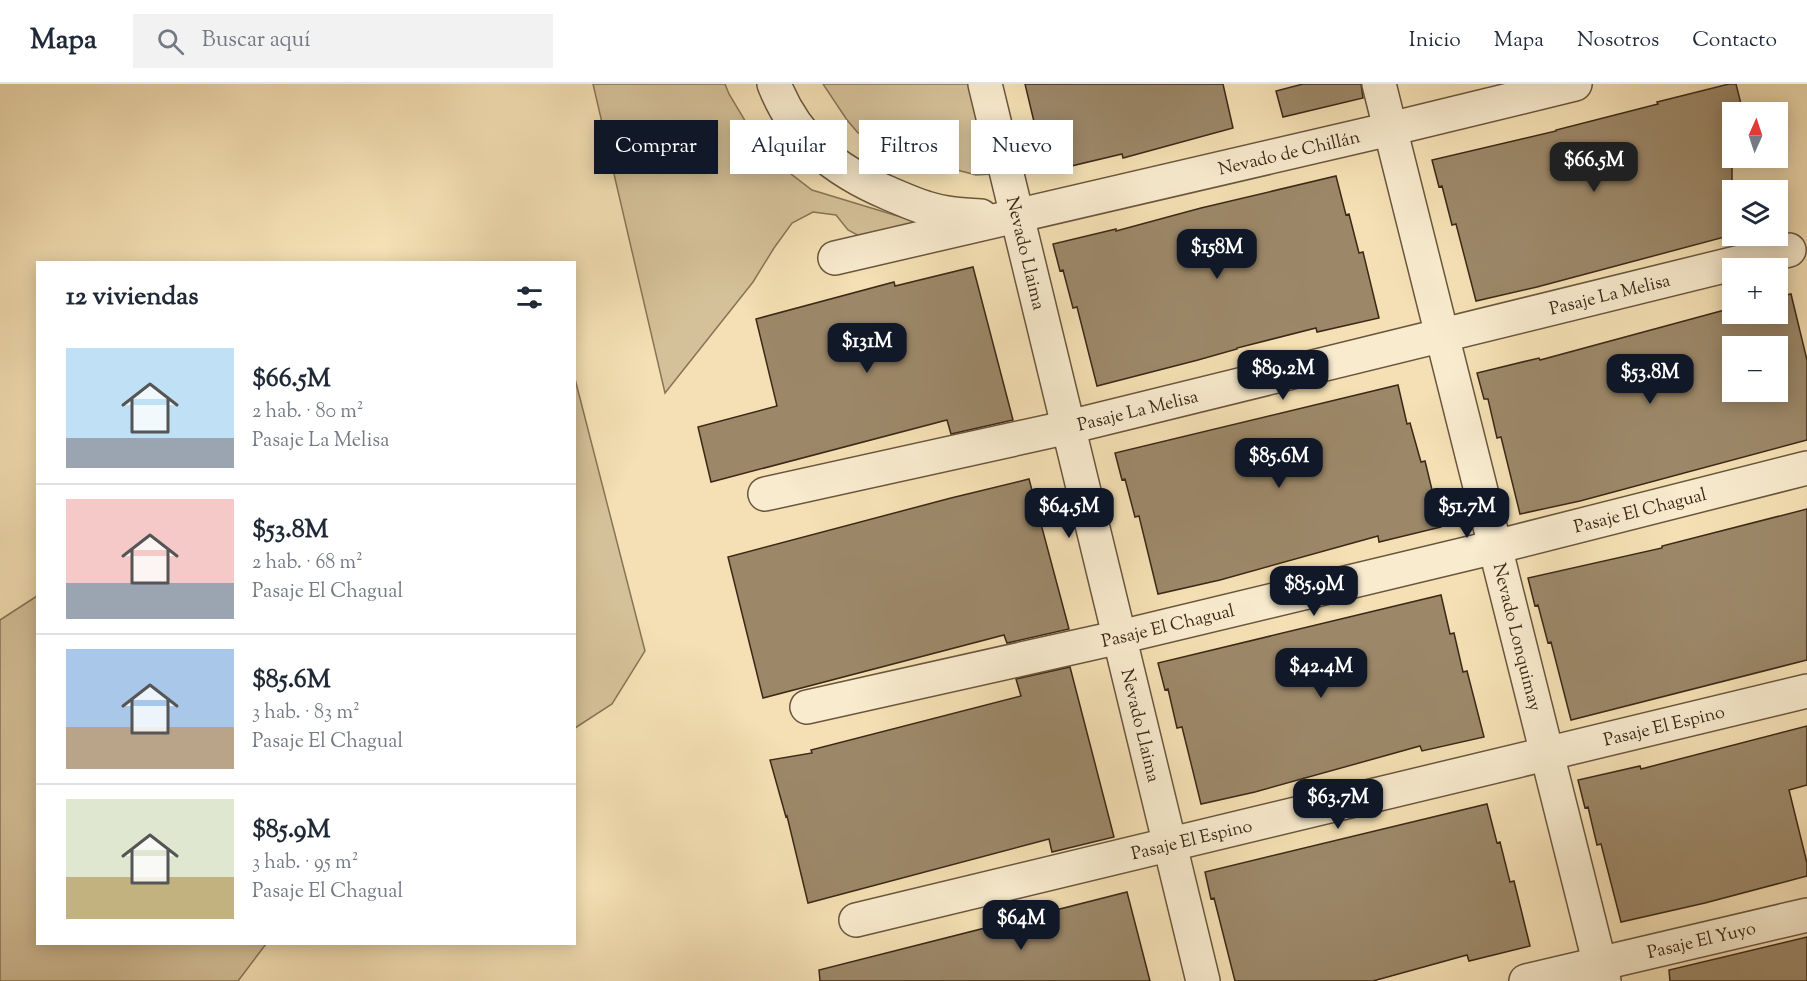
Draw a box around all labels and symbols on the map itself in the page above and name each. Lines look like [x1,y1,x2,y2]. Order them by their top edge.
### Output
north arrow [1722,102,1788,168]
street label: Nevado de Chillán [1216,125,1363,184]
pin: $66.5M [1545,142,1643,193]
street label: Nevado Llaima [998,194,1050,313]
pin: $158M [1175,229,1259,280]
street label: Pasaje La Melisa [1547,269,1673,323]
pin: $131M [825,323,909,374]
pin: $89.2M [1234,350,1332,401]
pin: $53.8M [1601,354,1699,405]
street label: Pasaje La Melisa [1075,385,1201,439]
pin: $85.6M [1230,438,1328,489]
street label: Pasaje El Chagual [1571,483,1710,542]
pin: $64.5M [1020,488,1118,539]
pin: $51.7M [1418,488,1516,539]
street label: Nevado Lonquimay [1485,561,1547,714]
pin: $85.9M [1265,566,1363,617]
street label: Pasaje El Chagual [1099,599,1238,656]
pin: $42.4M [1272,648,1370,699]
street label: Nevado Llaima [1113,666,1165,785]
street label: Pasaje El Espino [1601,700,1728,755]
pin: $63.7M [1289,779,1387,830]
street label: Pasaje El Espino [1129,814,1255,868]
pin: $64M [985,900,1057,951]
street label: Pasaje El Yuyo [1645,916,1759,967]

